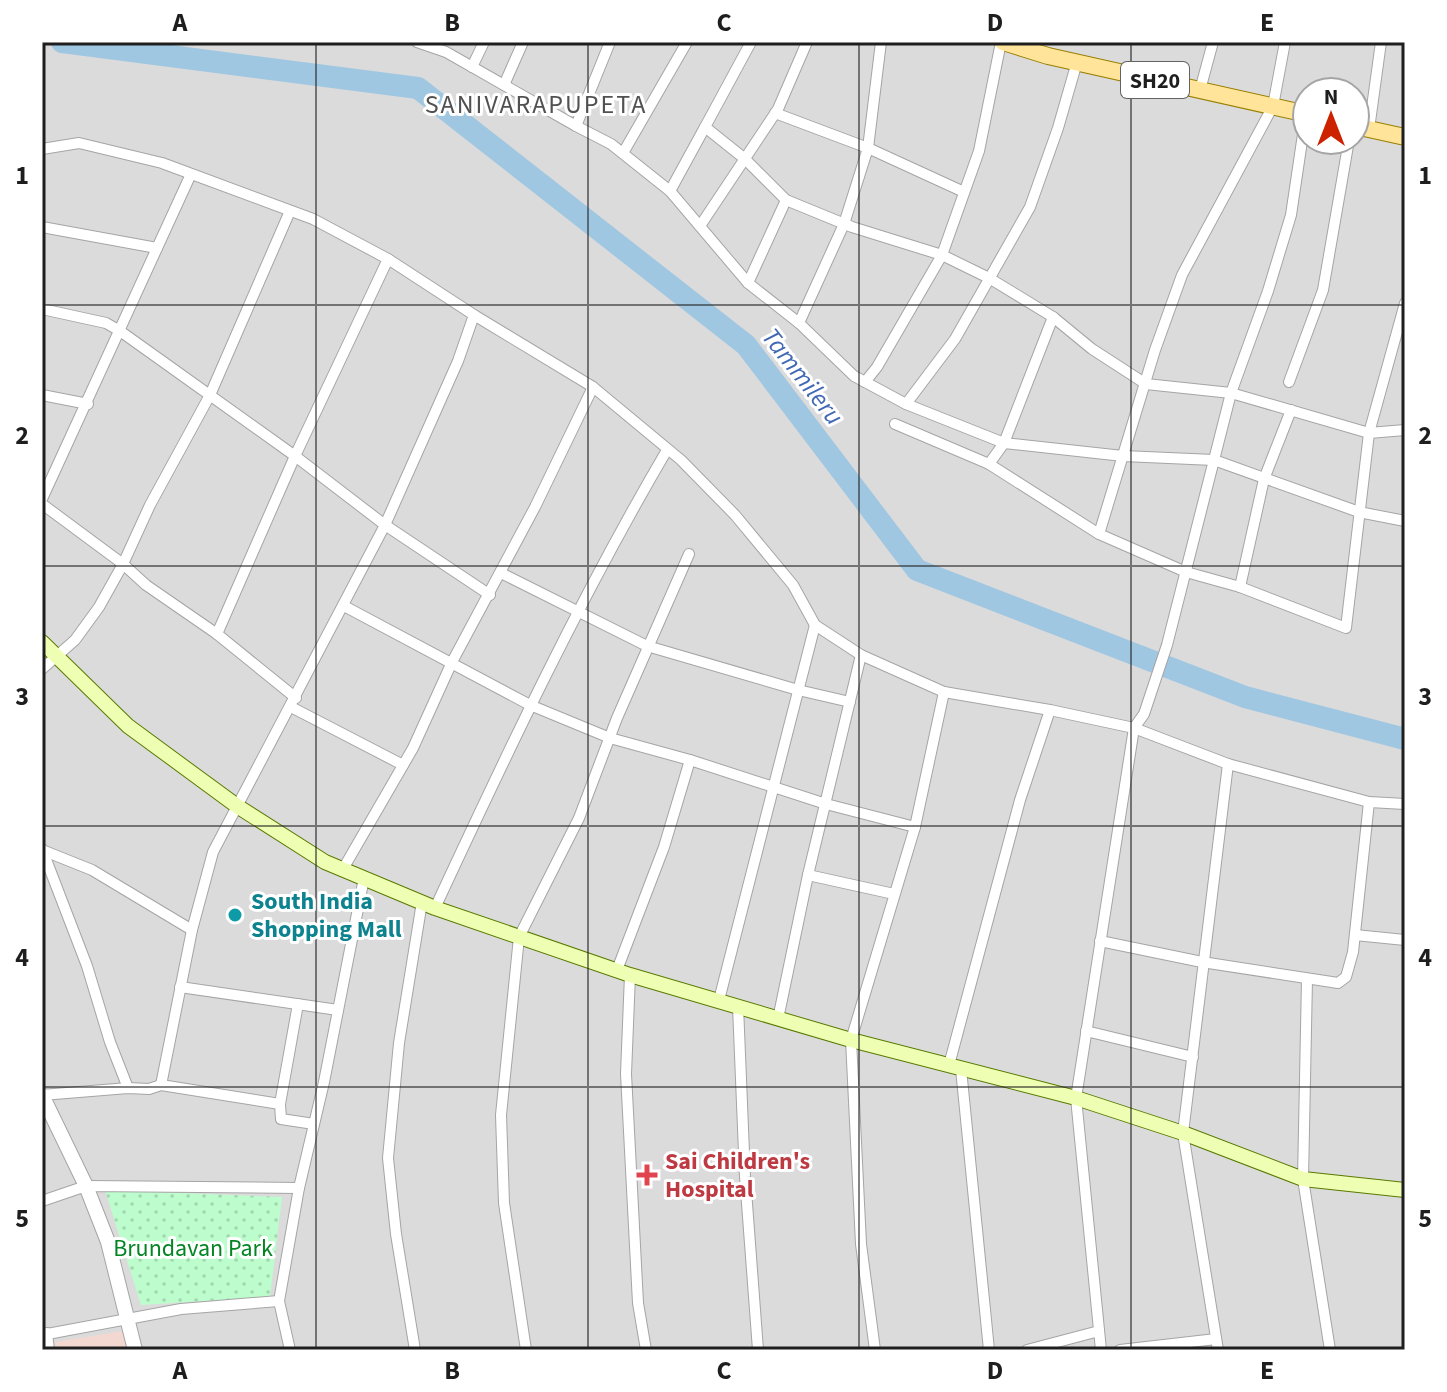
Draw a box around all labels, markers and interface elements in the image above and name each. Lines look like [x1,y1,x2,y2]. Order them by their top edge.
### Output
text: A [172,4,189,41]
text: B [444,4,460,41]
text: C [716,4,732,41]
text: D [987,4,1003,41]
text: E [1260,4,1274,41]
road number: SH20 [1121,62,1189,98]
north arrow [1291,76,1371,156]
text: N [1324,81,1338,113]
district label: SANIVARAPUPETA [425,86,647,123]
text: 1 [15,157,29,194]
text: 1 [1418,157,1432,194]
water label: Tammileru [753,320,852,433]
text: 2 [15,417,29,454]
text: 2 [1418,417,1432,454]
text: 3 [15,678,29,715]
text: 3 [1418,678,1432,715]
place label: South India Shopping Mall [251,884,402,947]
marker: South India Shopping Mall [226,906,244,924]
text: 4 [15,939,29,976]
text: 4 [1418,939,1432,976]
place label: Sai Children's Hospital [665,1144,810,1207]
marker: Sai Children's Hospital [636,1164,658,1186]
text: 5 [15,1200,29,1237]
text: 5 [1418,1200,1432,1237]
park label: Brundavan Park [113,1231,273,1266]
text: A [172,1352,189,1389]
text: B [444,1352,460,1389]
text: C [716,1352,732,1389]
text: D [987,1352,1003,1389]
text: E [1260,1352,1274,1389]

